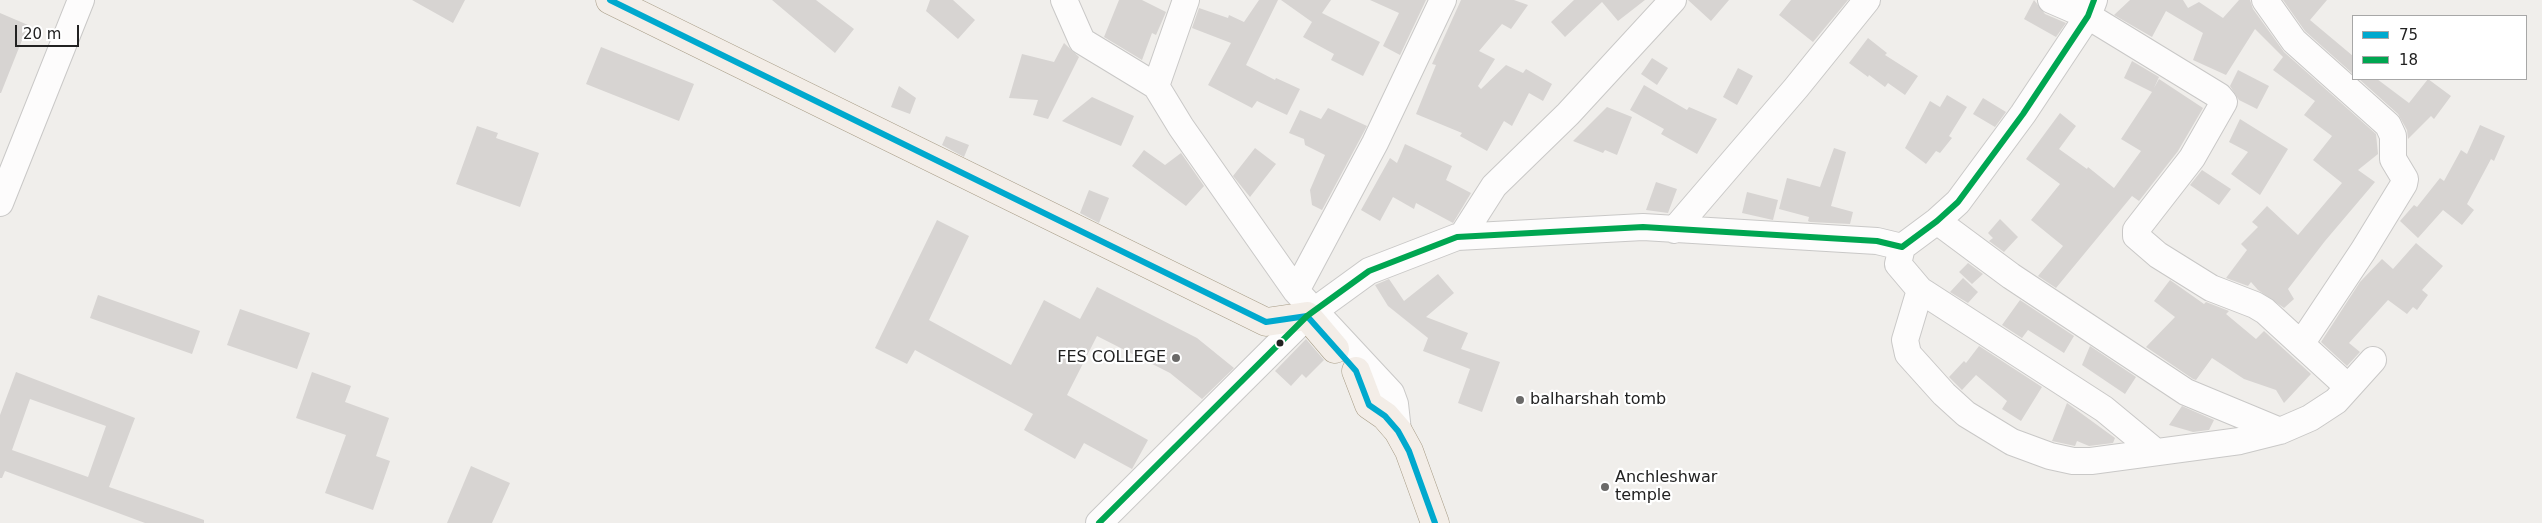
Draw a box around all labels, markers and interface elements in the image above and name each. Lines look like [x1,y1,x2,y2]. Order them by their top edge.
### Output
scale bar [18,15,81,47]
legend [2352,15,2527,80]
text: 20 m [23,25,61,43]
text: 75 [2399,26,2418,44]
text: 18 [2399,51,2418,69]
unlabelled marker [1275,338,1285,348]
place label: FES COLLEGE [1057,348,1166,368]
marker: FES COLLEGE [1170,352,1182,364]
place label: balharshah tomb [1530,390,1666,410]
marker: balharshah tomb [1514,394,1526,406]
place label: Anchleshwar temple [1615,468,1717,506]
marker: Anchleshwar temple [1599,481,1611,493]

